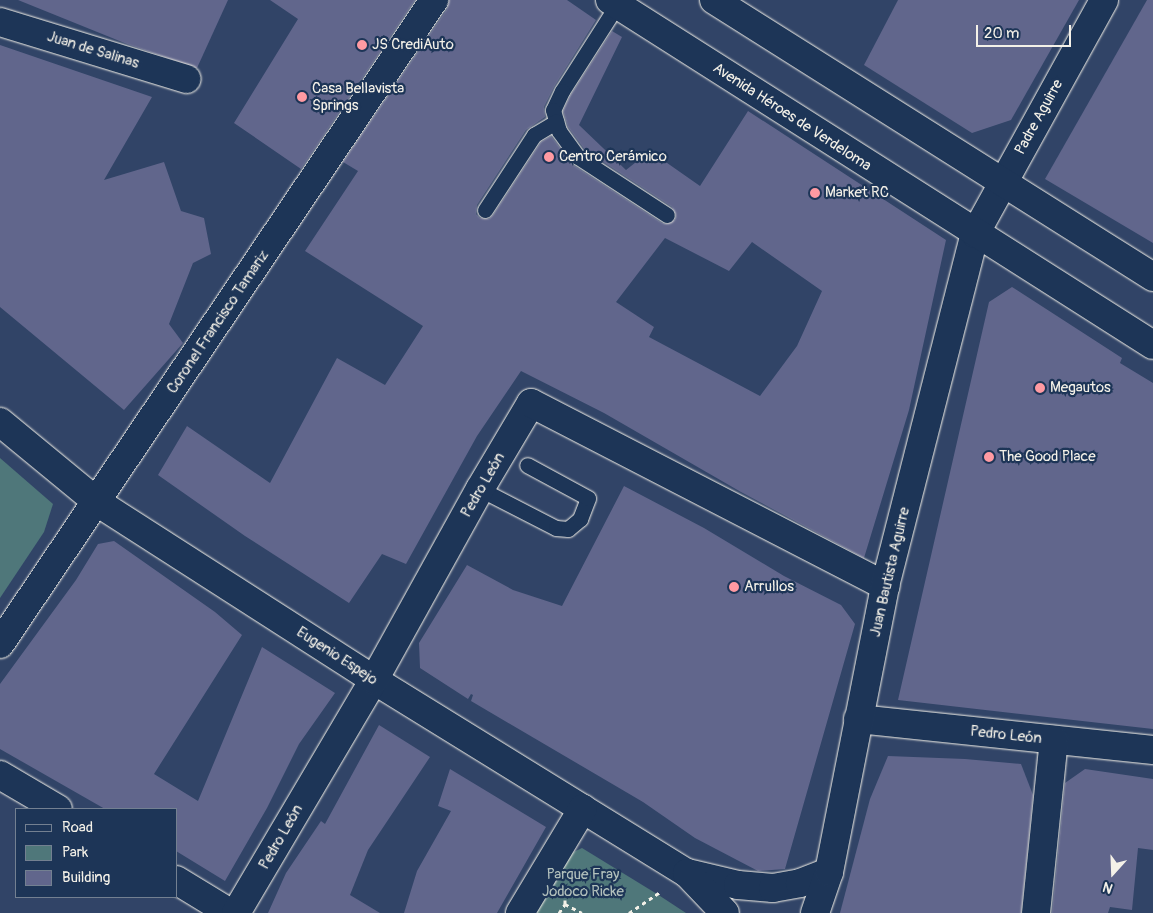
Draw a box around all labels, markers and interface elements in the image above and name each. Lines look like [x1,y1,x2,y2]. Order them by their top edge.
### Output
scale bar [978,15,1073,47]
text: 20 m [984,24,1019,43]
street label: Juan de Salinas [45,27,141,73]
place label: JS CrediAuto [372,36,454,54]
marker: JS CrediAuto [356,39,368,51]
street label: Avenida Héroes de Verdeloma [709,59,875,175]
street label: Padre Aguirre [1011,76,1067,158]
place label: Casa Bellavista Springs [312,79,404,114]
marker: Casa Bellavista Springs [296,91,308,103]
place label: Centro Cerámico [559,148,667,166]
marker: Centro Cerámico [543,151,555,163]
place label: Market RC [825,184,889,202]
marker: Market RC [809,187,821,199]
street label: Coronel Francisco Tamariz [163,247,273,397]
place label: Megautos [1050,379,1111,397]
marker: Megautos [1034,382,1046,394]
place label: The Good Place [999,448,1096,466]
street label: Pedro León [457,449,509,521]
marker: The Good Place [983,451,995,463]
street label: Juan Bautista Aguirre [866,505,914,639]
place label: Arrullos [744,578,794,596]
marker: Arrullos [728,581,740,593]
street label: Eugenio Espejo [293,623,381,689]
street label: Pedro León [969,722,1043,748]
street label: Pedro León [255,801,307,873]
legend [15,808,178,898]
text: Road [62,818,93,837]
text: Park [62,843,88,862]
north arrow [1088,848,1138,898]
park label: Parque Fray Jodoco Ricke [542,865,624,900]
text: Building [62,868,110,887]
text: N [1100,878,1115,897]

